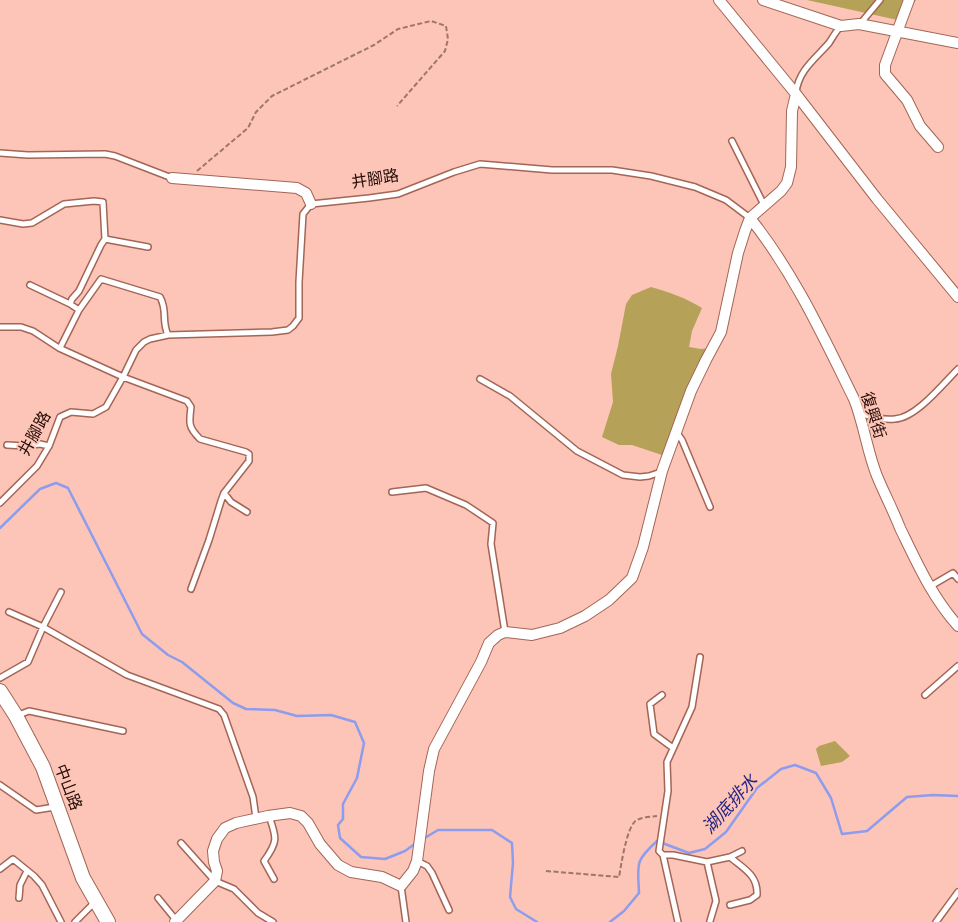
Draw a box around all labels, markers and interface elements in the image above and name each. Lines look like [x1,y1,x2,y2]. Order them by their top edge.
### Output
street label: 井腳路 [350,165,400,192]
street label: 復興街 [857,389,890,441]
street label: 井腳路 [14,408,54,459]
street label: 中山路 [51,761,86,813]
water label: 湖底排水 [698,769,763,838]

